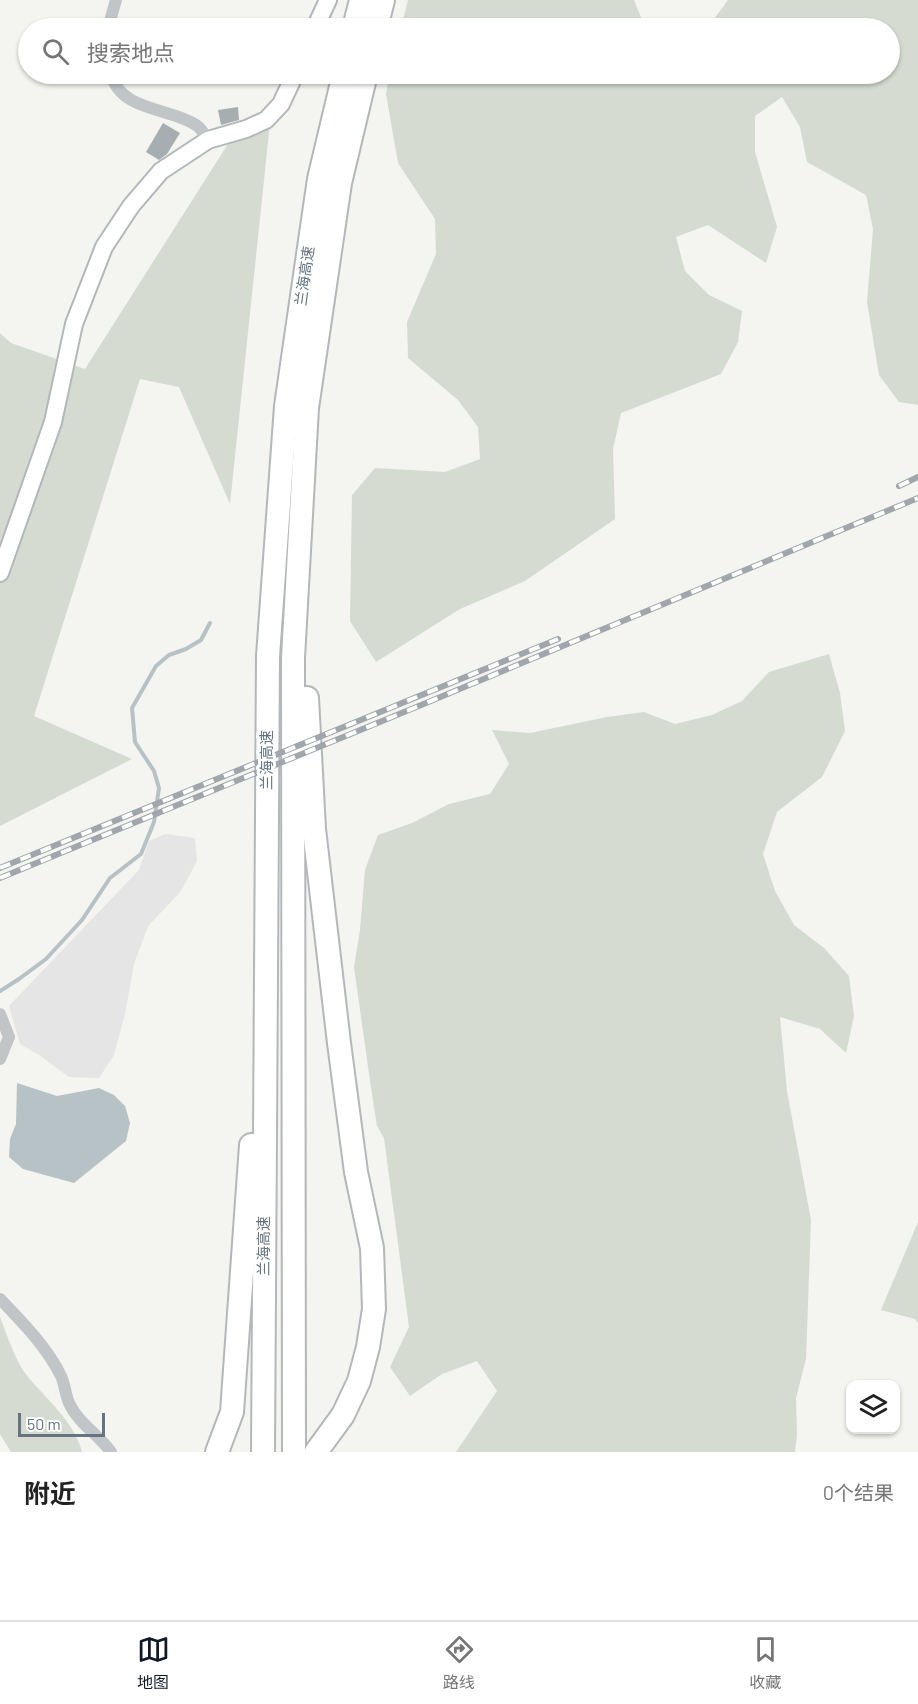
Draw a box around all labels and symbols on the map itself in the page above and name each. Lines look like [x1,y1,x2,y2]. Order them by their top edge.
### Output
street label: 兰海高速 [291,245,317,307]
street label: 兰海高速 [257,730,275,790]
street label: 兰海高速 [254,1216,272,1276]
scale bar [18,1410,105,1438]

